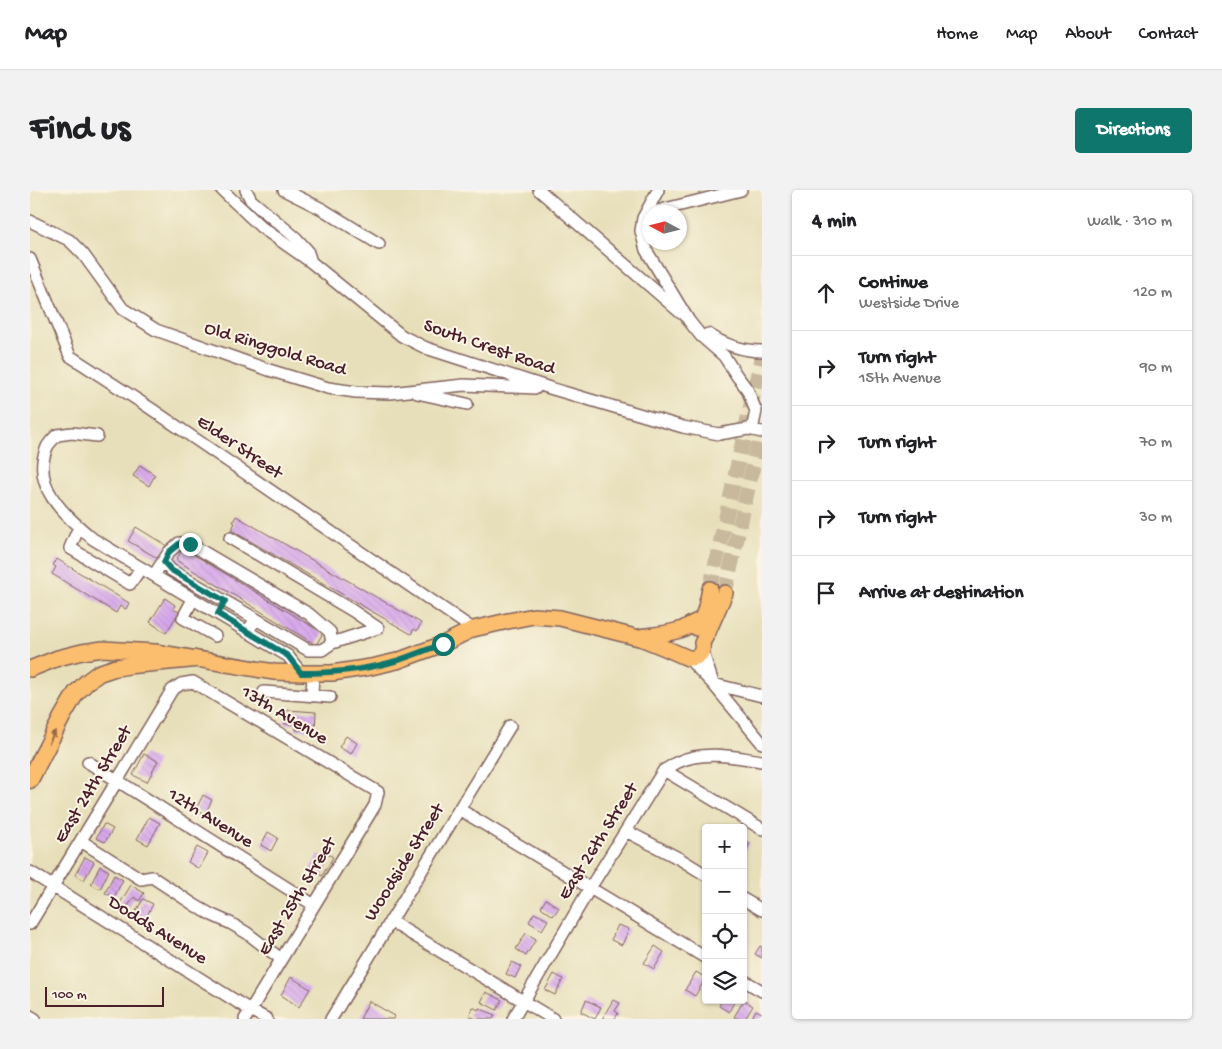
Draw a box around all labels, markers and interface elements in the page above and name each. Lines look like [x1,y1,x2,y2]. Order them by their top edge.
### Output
text: Map [25,20,67,49]
text: Home [936,24,978,45]
text: Map [1006,24,1037,45]
text: About [1065,24,1111,45]
text: Contact [1139,24,1197,45]
button: Directions [1075,108,1192,153]
text: Find us [30,110,130,151]
north arrow [642,205,687,250]
text: 4 min [812,210,856,235]
text: Walk · 310 m [1087,213,1172,232]
text: Continue [859,272,928,295]
icon: ahead [812,279,840,307]
text: 120 m [1133,284,1172,303]
text: Westside Drive [859,295,959,314]
street label: South Crest Road [420,315,560,382]
street label: Old Ringgold Road [201,317,351,383]
text: Turn right [859,347,935,370]
icon: right [812,354,840,382]
text: 90 m [1140,359,1172,378]
text: 15th Avenue [859,370,941,389]
street label: Elder Street [192,411,288,486]
icon: right [812,429,840,457]
text: Turn right [859,432,935,455]
text: 70 m [1139,434,1172,453]
icon: right [812,504,840,532]
text: Turn right [859,507,935,530]
text: 30 m [1139,509,1172,528]
route end [179,533,202,556]
icon: arrive [812,579,840,607]
text: Arrive at destination [859,582,1023,605]
route start [432,633,455,656]
street label: 13th Avenue [236,681,332,751]
street label: East 24th Street [50,720,139,848]
one-way arrow [48,730,56,744]
street label: East 26th Street [554,777,645,905]
street label: 12th Avenue [162,783,257,854]
street label: Woodside Street [360,798,452,926]
map controls [702,824,747,1004]
button: + [702,824,747,869]
street label: East 25th Street [254,832,344,960]
button: − [702,869,747,914]
street label: Dodds Avenue [101,890,211,971]
button: locate [702,914,747,959]
button: layers [702,959,747,1004]
scale bar [45,984,164,1007]
text: 100 m [52,987,87,1004]

